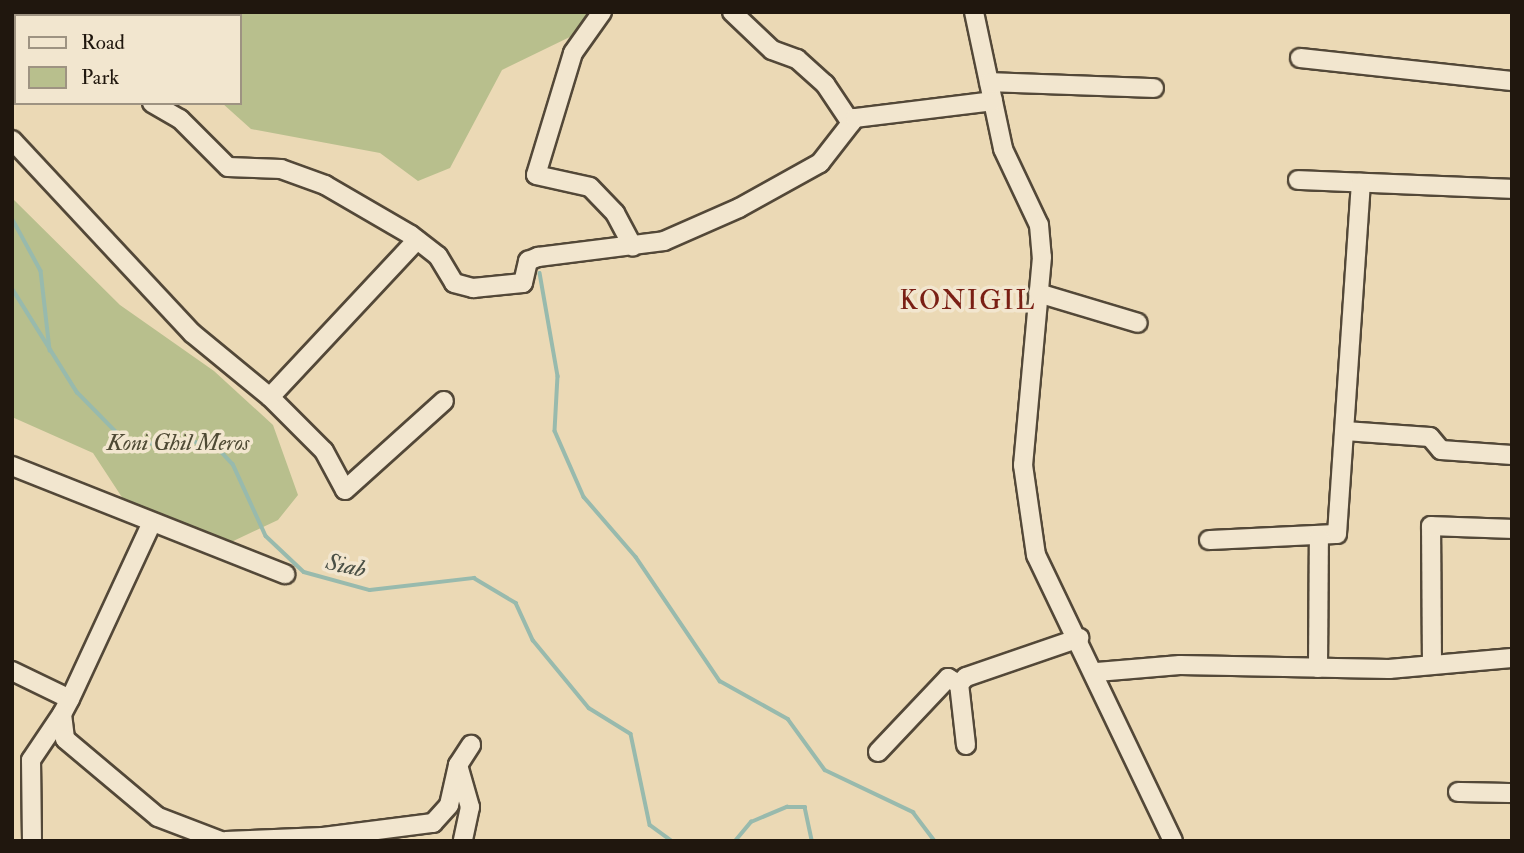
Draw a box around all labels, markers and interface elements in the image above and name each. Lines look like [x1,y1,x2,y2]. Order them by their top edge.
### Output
legend [14,14,242,105]
text: Road [81,29,125,56]
text: Park [81,64,119,91]
district label: KONIGIL [900,286,1036,318]
park label: Koni Ghil Meros [107,429,249,457]
water label: Siab [323,548,369,584]

